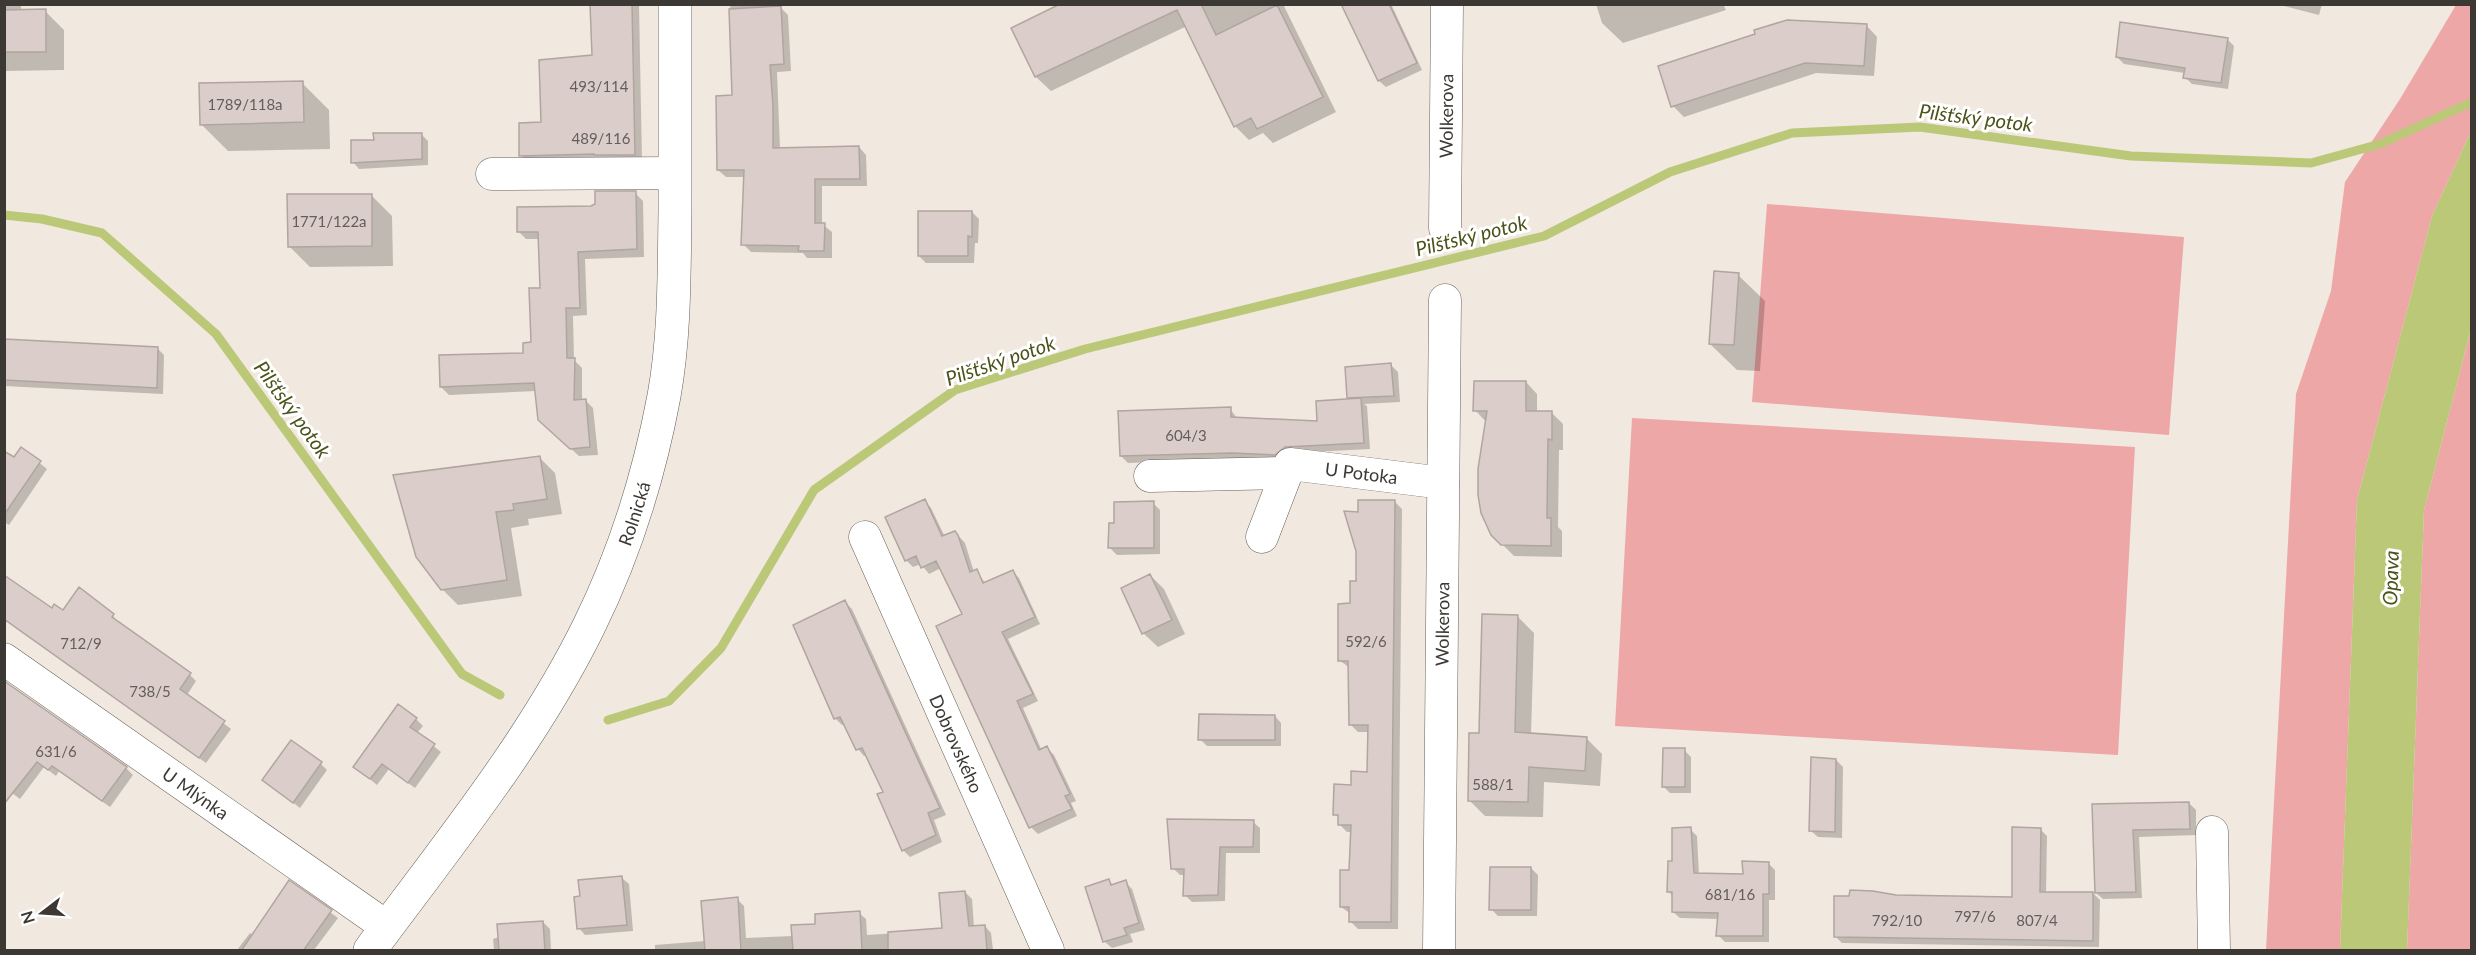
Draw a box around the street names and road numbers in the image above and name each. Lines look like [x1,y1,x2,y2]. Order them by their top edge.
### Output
street label: Wolkerova [1435,74,1457,158]
street label: U Potoka [1324,457,1399,488]
street label: Rolnická [613,479,655,549]
street label: Wolkerova [1431,582,1453,666]
street label: Dobrovského [925,691,988,796]
street label: U Mlýnka [158,762,233,824]

